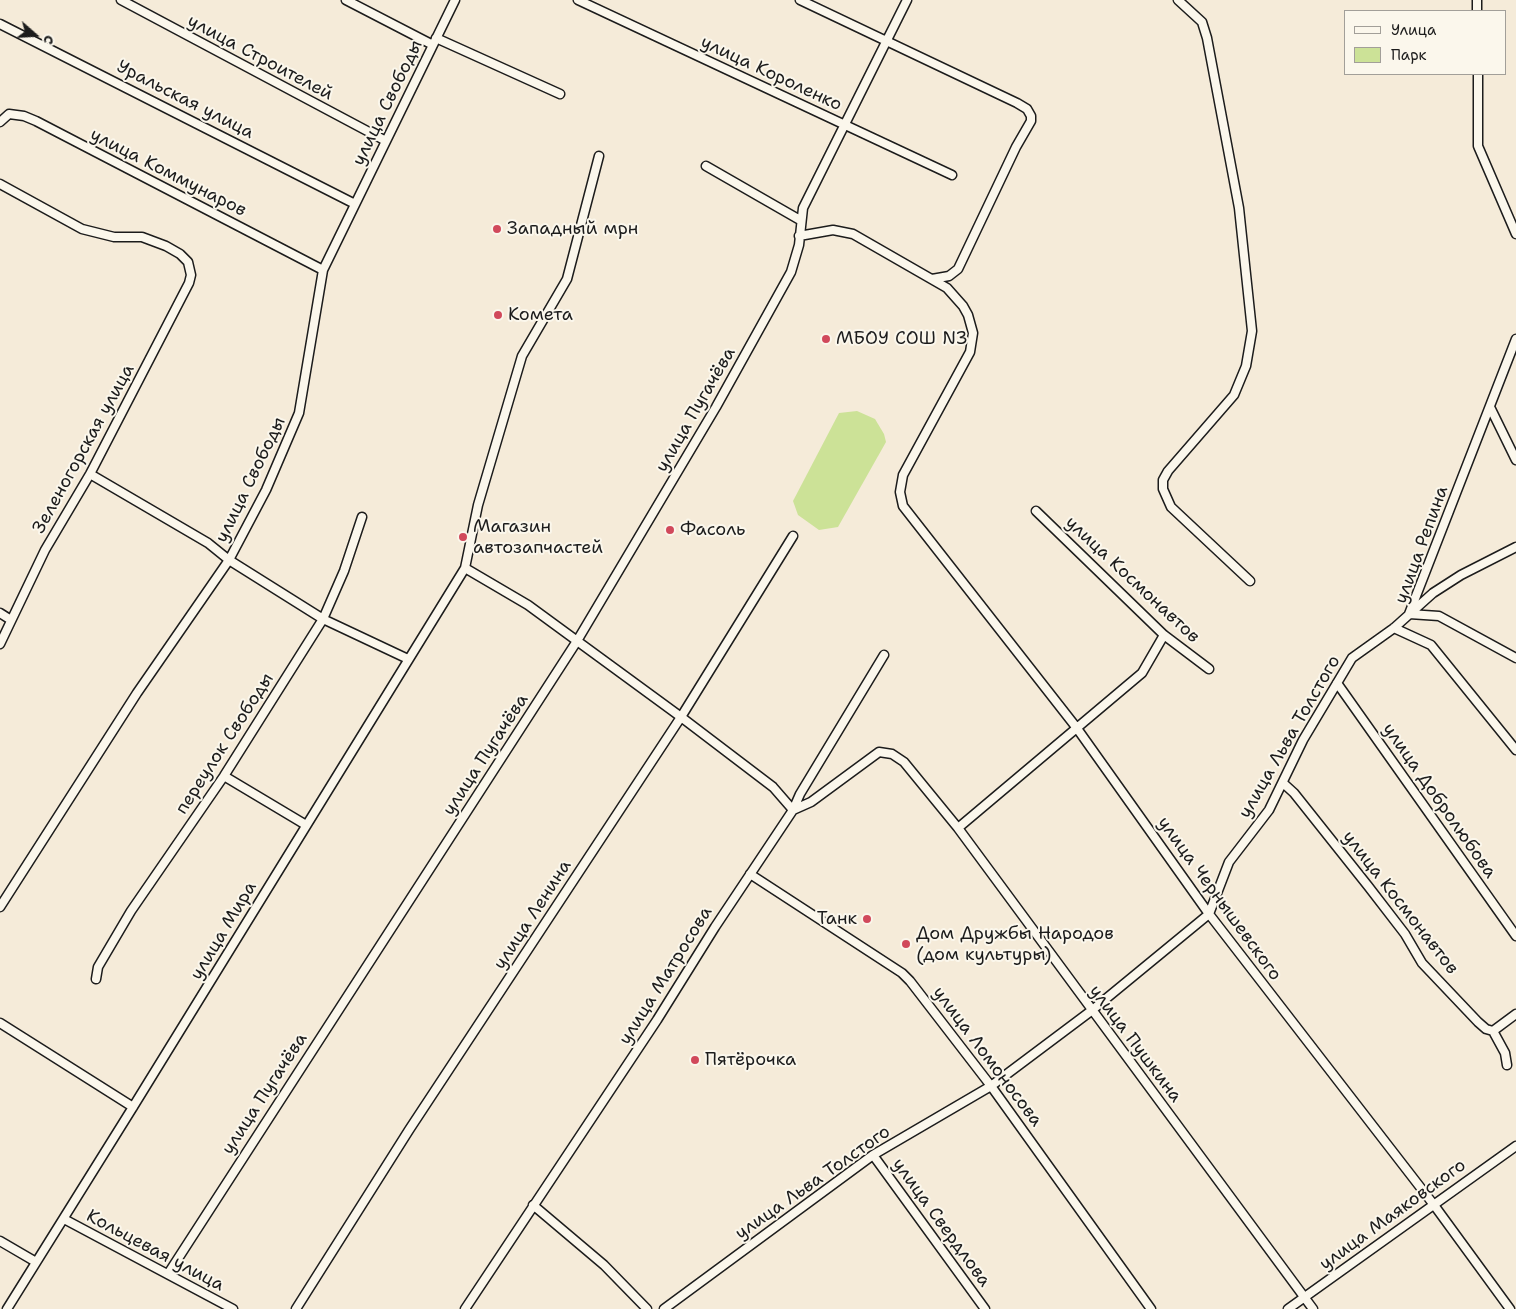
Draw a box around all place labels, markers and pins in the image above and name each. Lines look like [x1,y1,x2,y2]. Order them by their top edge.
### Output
place label: Западный мрн [507,218,638,240]
marker: Западный мрн [491,223,503,235]
place label: Комета [508,304,573,326]
marker: Комета [492,309,504,321]
place label: МБОУ СОШ N3 [836,328,968,350]
marker: МБОУ СОШ N3 [820,333,832,345]
place label: Магазин автозапчастей [473,516,603,558]
place label: Фасоль [680,519,745,541]
marker: Фасоль [664,524,676,536]
marker: Магазин автозапчастей [457,531,469,543]
place label: Танк [817,908,857,930]
marker: Танк [861,913,873,925]
place label: Дом Дружбы Народов (дом культуры) [916,923,1114,966]
marker: Дом Дружбы Народов (дом культуры) [900,938,912,950]
place label: Пятёрочка [705,1049,796,1071]
marker: Пятёрочка [689,1054,701,1066]

